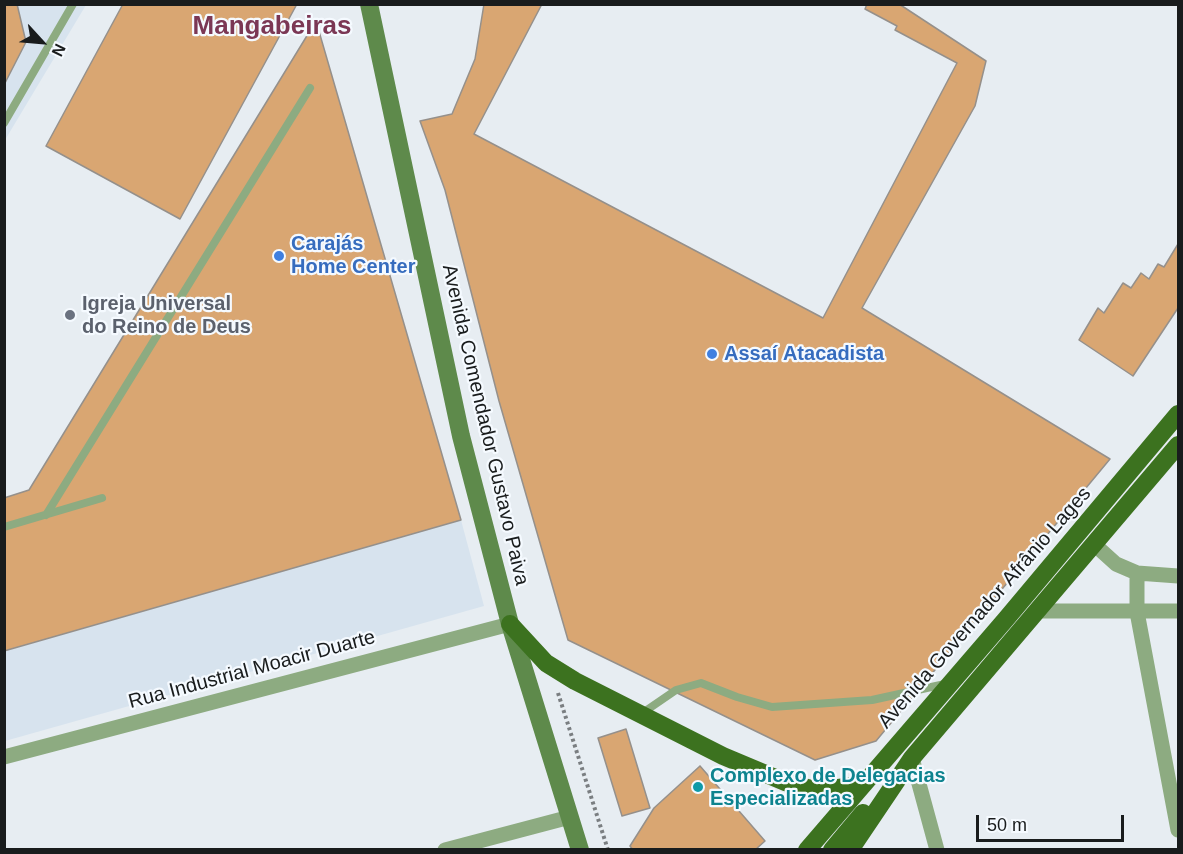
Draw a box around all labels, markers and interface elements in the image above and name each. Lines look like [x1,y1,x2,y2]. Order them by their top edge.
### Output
district label: Mangabeiras [193,11,351,43]
north arrow [12,12,72,72]
text: N [48,41,69,59]
place label: Carajás Home Center [291,232,415,279]
marker: Carajás Home Center [272,249,286,263]
street label: Avenida Comendador Gustavo Paiva [436,262,534,588]
place label: Igreja Universal do Reino de Deus [82,292,251,339]
marker: Igreja Universal do Reino de Deus [63,308,77,322]
place label: Assaí Atacadista [724,342,884,366]
marker: Assaí Atacadista [705,347,719,361]
street label: Avenida Governador Afrânio Lages [874,482,1096,734]
street label: Rua Industrial Moacir Duarte [126,625,378,715]
place label: Complexo de Delegacias Especializadas [710,764,946,811]
marker: Complexo de Delegacias Especializadas [691,780,705,794]
scale bar [979,803,1128,841]
text: 50 m [987,815,1027,835]

